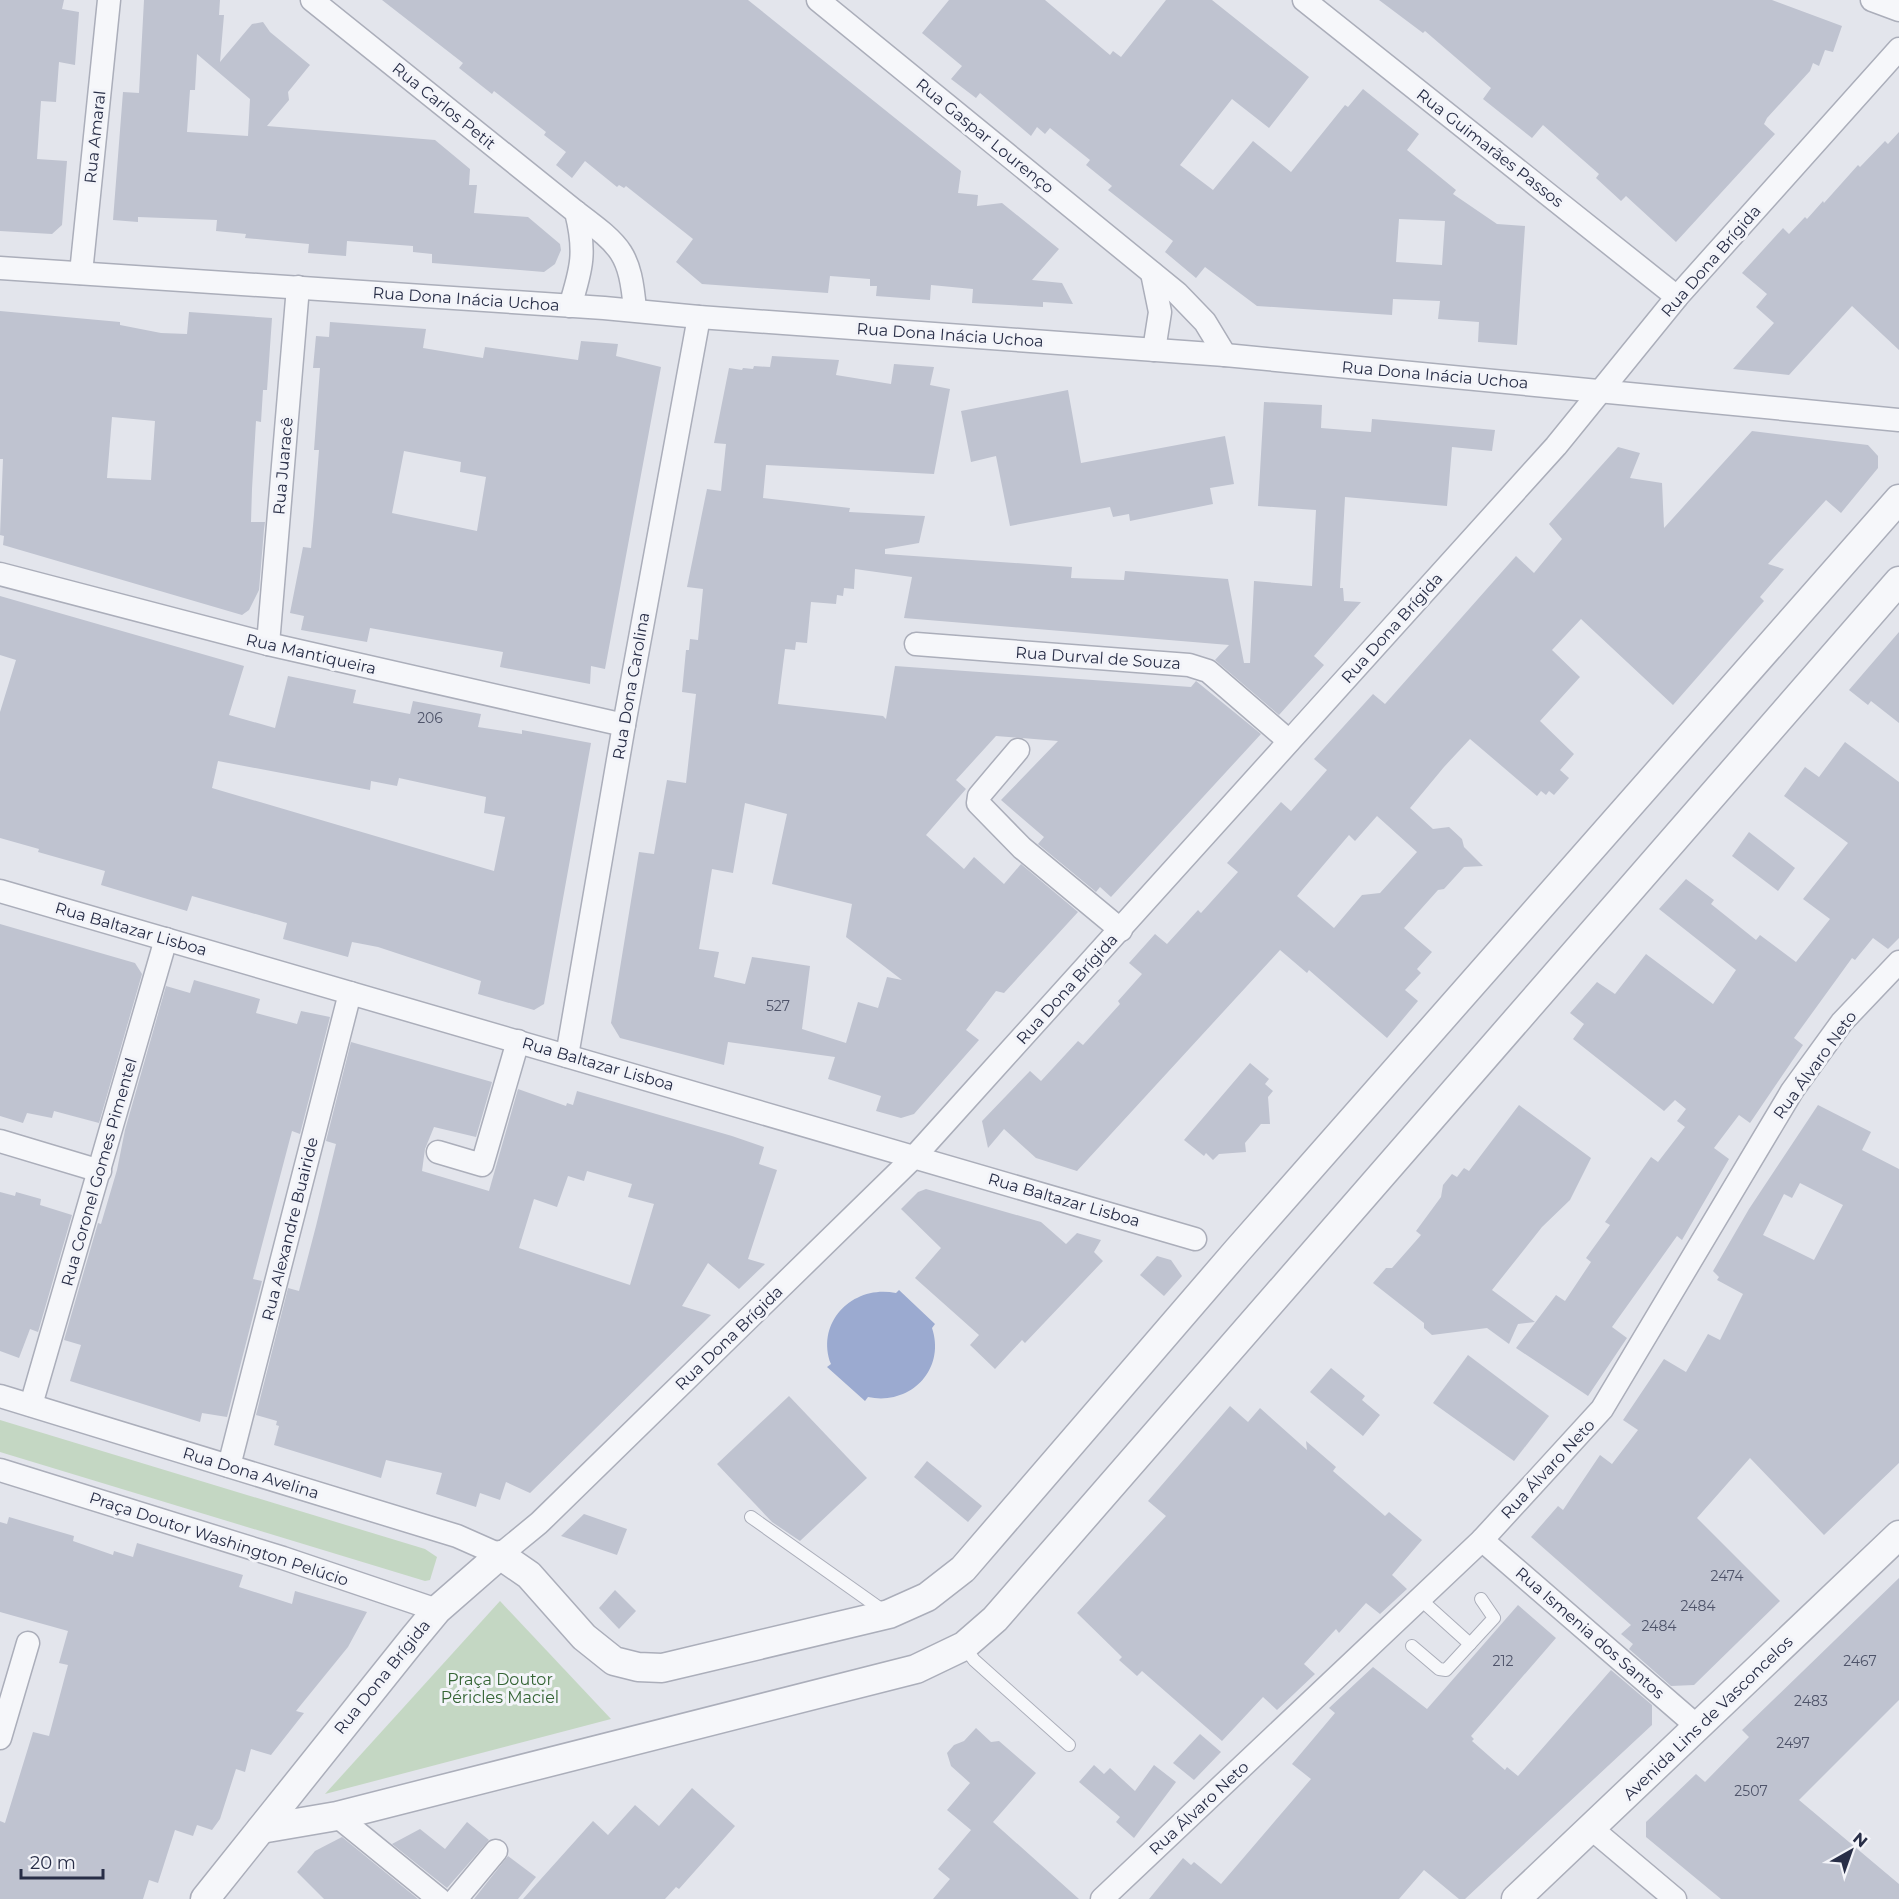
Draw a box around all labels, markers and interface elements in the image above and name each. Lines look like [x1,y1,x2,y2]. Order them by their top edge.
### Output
street label: Rua Carlos Petit [389,59,500,154]
street label: Rua Gaspar Lourenço [912,74,1058,198]
street label: Rua Guimarães Passos [1413,85,1567,211]
street label: Rua Amaral [81,90,109,184]
street label: Rua Dona Brígida [1657,201,1765,321]
street label: Rua Dona Inácia Uchoa [372,283,560,315]
street label: Rua Dona Inácia Uchoa [856,319,1044,351]
street label: Rua Dona Inácia Uchoa [1341,357,1529,393]
street label: Rua Juaracê [269,416,297,516]
street label: Rua Dona Brígida [1337,569,1447,687]
street label: Rua Dona Carolina [609,611,653,761]
street label: Rua Mantiqueira [244,630,378,678]
street label: Rua Durval de Souza [1015,643,1181,673]
house number: 206 [417,709,443,727]
street label: Rua Baltazar Lisboa [53,898,209,960]
street label: Rua Dona Brígida [1012,930,1122,1048]
house number: 527 [766,997,790,1015]
street label: Rua Álvaro Neto [1769,1007,1861,1123]
street label: Rua Baltazar Lisboa [520,1033,676,1095]
street label: Rua Coronel Gomes Pimentel [57,1056,141,1288]
street label: Rua Alexandre Buairide [258,1135,322,1323]
street label: Rua Baltazar Lisboa [986,1169,1142,1231]
street label: Rua Dona Brígida [671,1282,787,1394]
street label: Rua Álvaro Neto [1497,1415,1599,1523]
street label: Rua Dona Avelina [180,1443,322,1503]
street label: Praça Doutor Washington Pelúcio [87,1488,351,1590]
street label: Rua Ismenia dos Santos [1512,1563,1668,1703]
house number: 2474 [1711,1567,1744,1585]
house number: 2484 [1680,1597,1716,1615]
street label: Rua Dona Brígida [330,1616,434,1738]
house number: 2484 [1641,1617,1677,1635]
street label: Avenida Lins de Vasconcelos [1619,1632,1797,1804]
house number: 212 [1493,1652,1514,1670]
house number: 2467 [1843,1652,1877,1670]
park label: Praça Doutor Péricles Maciel [441,1670,559,1707]
house number: 2483 [1794,1692,1828,1710]
house number: 2497 [1776,1734,1810,1752]
street label: Rua Álvaro Neto [1145,1757,1253,1859]
house number: 2507 [1734,1782,1768,1800]
north arrow [1821,1821,1881,1881]
text: N [1849,1828,1871,1851]
scale bar [21,1842,104,1880]
text: 20 m [30,1852,76,1874]

